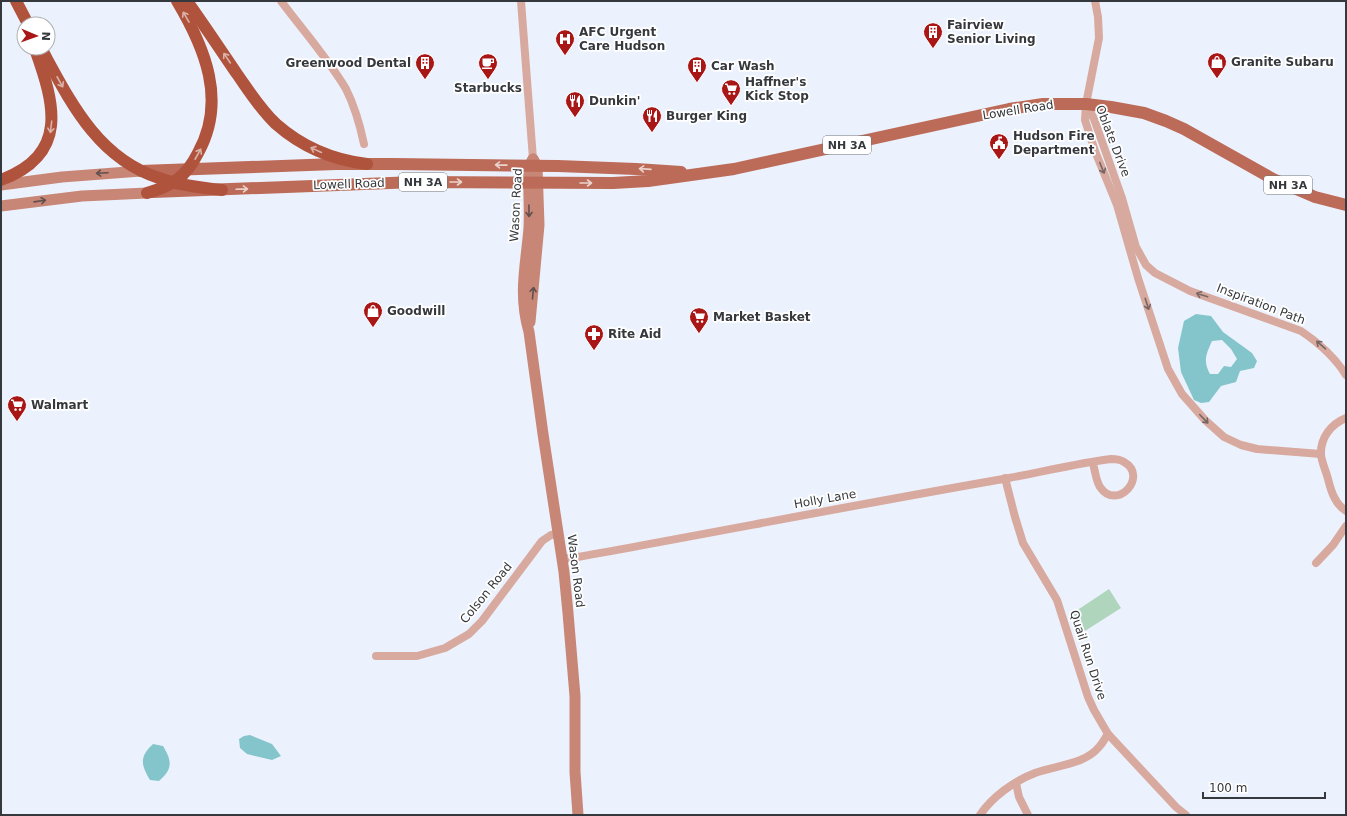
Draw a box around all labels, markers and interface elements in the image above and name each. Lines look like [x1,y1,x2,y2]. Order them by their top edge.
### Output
one-way arrow [182,11,190,23]
north arrow [16,16,56,56]
place label: Fairview Senior Living [947,18,1036,46]
building icon: Fairview Senior Living [922,21,944,49]
place label: AFC Urgent Care Hudson [579,25,665,53]
hospital icon: AFC Urgent Care Hudson [554,28,576,56]
text: N [39,31,52,41]
shop icon: Granite Subaru [1206,51,1228,79]
building icon: Greenwood Dental [414,52,436,80]
cafe icon: Starbucks [477,52,499,80]
one-way arrow [222,53,231,64]
building icon: Car Wash [686,55,708,83]
place label: Granite Subaru [1231,55,1334,69]
place label: Greenwood Dental [285,56,411,70]
place label: Car Wash [711,59,775,73]
place label: Haffner's Kick Stop [745,75,809,103]
one-way arrow [57,76,64,88]
supermarket icon: Haffner's Kick Stop [720,78,742,106]
place label: Starbucks [454,81,522,95]
restaurant icon: Dunkin' [564,90,586,118]
place label: Dunkin' [589,94,640,108]
street label: Lowell Road [982,97,1054,123]
street label: Oblate Drive [1093,103,1133,179]
restaurant icon: Burger King [641,105,663,133]
place label: Burger King [666,109,747,123]
one-way arrow [47,120,55,133]
place label: Hudson Fire Department [1013,129,1095,157]
public building icon: Hudson Fire Department [988,132,1010,160]
road number: NH 3A [823,136,871,154]
one-way arrow [310,145,322,153]
one-way arrow [195,148,202,160]
one-way arrow [1098,161,1106,173]
one-way arrow [495,162,508,169]
one-way arrow [639,166,652,173]
street label: Wason Road [507,168,525,242]
one-way arrow [96,170,109,177]
road number: NH 3A [399,173,447,191]
street label: Lowell Road [313,176,385,192]
road number: NH 3A [1264,176,1312,194]
one-way arrow [449,178,462,186]
one-way arrow [579,179,592,187]
one-way arrow [235,185,248,192]
one-way arrow [33,197,46,205]
one-way arrow [525,204,533,217]
street label: Inspiration Path [1215,281,1307,327]
one-way arrow [529,287,536,300]
one-way arrow [1195,291,1208,298]
one-way arrow [1144,297,1151,310]
shop icon: Goodwill [362,300,384,328]
place label: Goodwill [387,304,445,318]
supermarket icon: Market Basket [688,306,710,334]
place label: Market Basket [713,310,811,324]
pharmacy icon: Rite Aid [583,323,605,351]
place label: Rite Aid [608,327,661,341]
one-way arrow [1316,341,1326,350]
supermarket icon: Walmart [6,394,28,422]
place label: Walmart [31,398,89,412]
one-way arrow [1199,413,1208,423]
street label: Holly Lane [793,487,857,511]
street label: Wason Road [565,534,587,608]
street label: Colson Road [457,560,515,626]
street label: Quail Run Drive [1067,608,1109,702]
scale bar [1203,774,1325,800]
text: 100 m [1209,781,1247,795]

